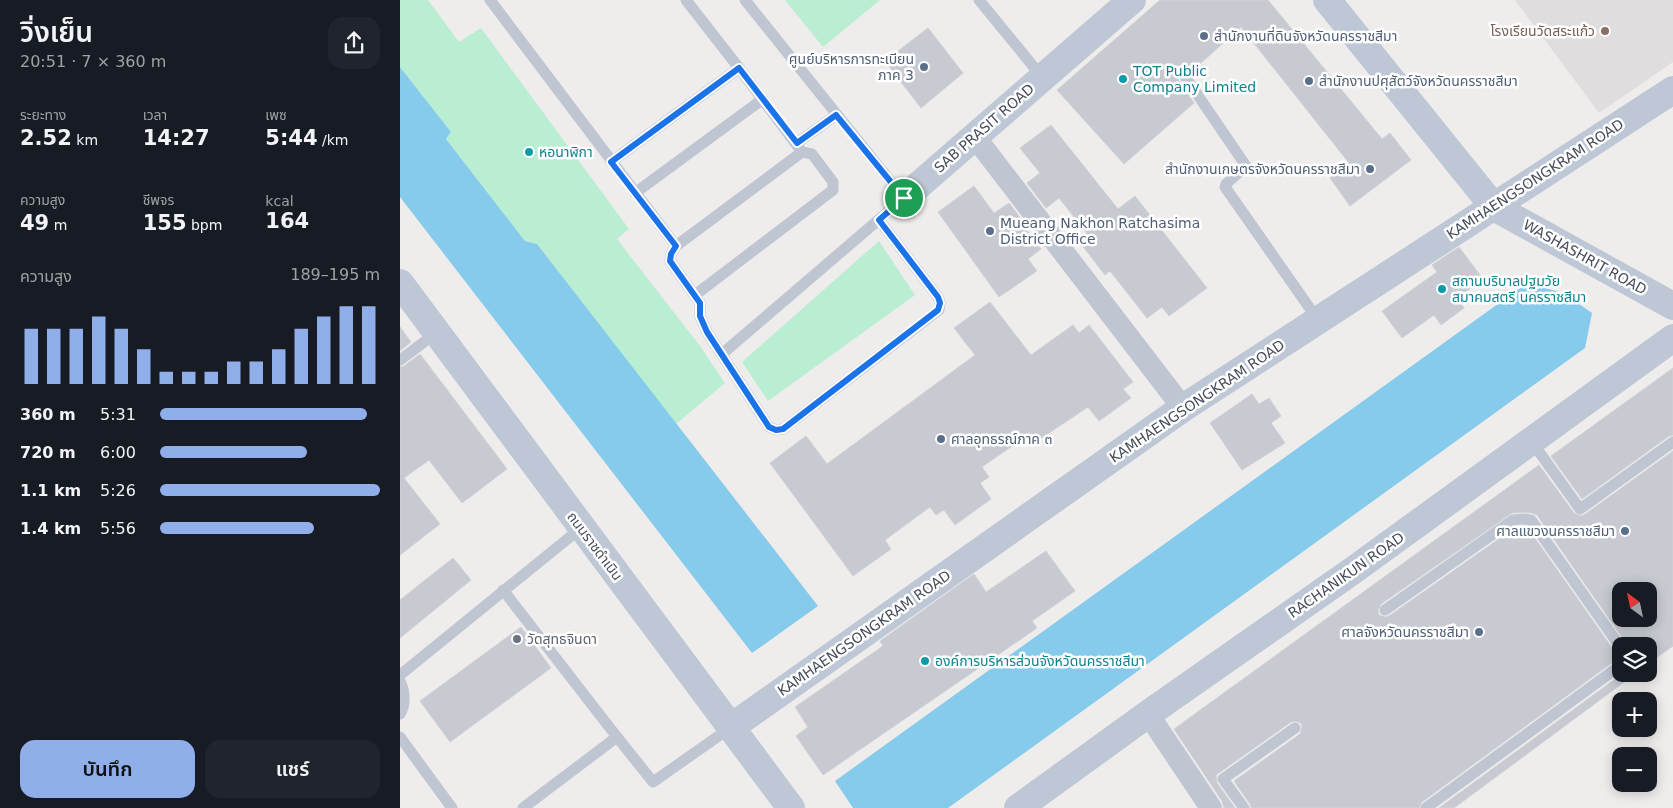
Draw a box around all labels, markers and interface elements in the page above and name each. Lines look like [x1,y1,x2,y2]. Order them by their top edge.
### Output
text: วิ่งเย็น [20,16,93,49]
button: share [328,17,380,69]
place label: โรงเรียนวัดสระแก้ว [1490,23,1595,39]
marker: โรงเรียนวัดสระแก้ว [1599,25,1611,37]
place label: สำนักงานที่ดินจังหวัดนครราชสีมา [1214,26,1397,44]
marker: สำนักงานที่ดินจังหวัดนครราชสีมา [1198,30,1210,42]
place label: ศูนย์บริหารการทะเบียน ภาค 3 [789,51,914,83]
text: 20:51 · 7 × 360 m [20,52,166,71]
marker: ศูนย์บริหารการทะเบียน ภาค 3 [918,61,930,73]
place label: TOT Public Company Limited [1132,63,1256,95]
marker: TOT Public Company Limited [1117,73,1129,85]
place label: สำนักงานปศุสัตว์จังหวัดนครราชสีมา [1319,73,1518,90]
marker: สำนักงานปศุสัตว์จังหวัดนครราชสีมา [1303,75,1315,87]
street label: SAB PRASIT ROAD [931,80,1037,176]
text: ระยะทาง [20,107,66,123]
text: เวลา [143,107,167,123]
text: เพซ [265,107,287,123]
street label: KAMHAENGSONGKRAM ROAD [1444,116,1626,242]
text: 2.52 [20,126,72,150]
text: 14:27 [143,126,210,150]
text: 5:44 [265,126,318,150]
text: km [72,132,98,148]
text: /km [318,132,348,148]
place label: หอนาฬิกา [539,144,593,160]
marker: หอนาฬิกา [523,146,535,158]
place label: สำนักงานเกษตรจังหวัดนครราชสีมา [1165,161,1360,177]
marker: สำนักงานเกษตรจังหวัดนครราชสีมา [1364,163,1376,175]
pin [883,177,925,219]
icon: arrive [890,184,918,212]
text: ความสูง [20,192,65,208]
text: ชีพจร [143,192,174,208]
text: kcal [265,193,294,209]
text: 164 [265,209,309,233]
text: 49 [20,211,49,235]
text: 155 [143,211,187,235]
place label: Mueang Nakhon Ratchasima District Office [1000,215,1200,247]
street label: WASHASHRIT ROAD [1520,216,1650,298]
text: m [49,217,67,233]
text: bpm [187,217,222,233]
marker: Mueang Nakhon Ratchasima District Office [984,225,996,237]
text: 189–195 m [290,265,380,284]
text: ความสูง [20,267,72,286]
place label: สถานบริบาลปฐมวัย สมาคมสตรี นครราชสีมา [1452,273,1586,305]
marker: สถานบริบาลปฐมวัย สมาคมสตรี นครราชสีมา [1436,283,1448,295]
street label: KAMHAENGSONGKRAM ROAD [1107,336,1287,466]
text: 360 m [20,405,76,424]
text: 5:31 [100,405,136,424]
place label: ศาลอุทธรณ์ภาค ๓ [951,431,1052,448]
marker: ศาลอุทธรณ์ภาค ๓ [935,433,947,445]
text: 720 m [20,443,76,462]
text: 6:00 [100,443,136,462]
text: 1.1 km [20,481,81,500]
text: 5:26 [100,481,136,500]
street label: ถนนราชดำเนิน [564,509,626,583]
text: 1.4 km [20,519,81,538]
text: 5:56 [100,519,136,538]
place label: ศาลแขวงนครราชสีมา [1496,523,1615,539]
marker: ศาลแขวงนครราชสีมา [1619,525,1631,537]
street label: RACHANIKUN ROAD [1285,529,1407,621]
street label: KAMHAENGSONGKRAM ROAD [774,567,954,699]
north arrow [1612,582,1658,628]
map controls [1612,582,1657,792]
place label: ศาลจังหวัดนครราชสีมา [1341,624,1469,640]
marker: ศาลจังหวัดนครราชสีมา [1473,626,1485,638]
place label: วัดสุทธจินดา [527,631,597,648]
marker: วัดสุทธจินดา [511,633,523,645]
button: layers [1612,637,1657,682]
place label: องค์การบริหารส่วนจังหวัดนครราชสีมา [935,653,1145,669]
marker: องค์การบริหารส่วนจังหวัดนครราชสีมา [919,655,931,667]
button: + [1612,692,1657,737]
button: บันทึก [20,740,195,798]
button: แชร์ [205,740,380,798]
button: − [1612,747,1657,792]

